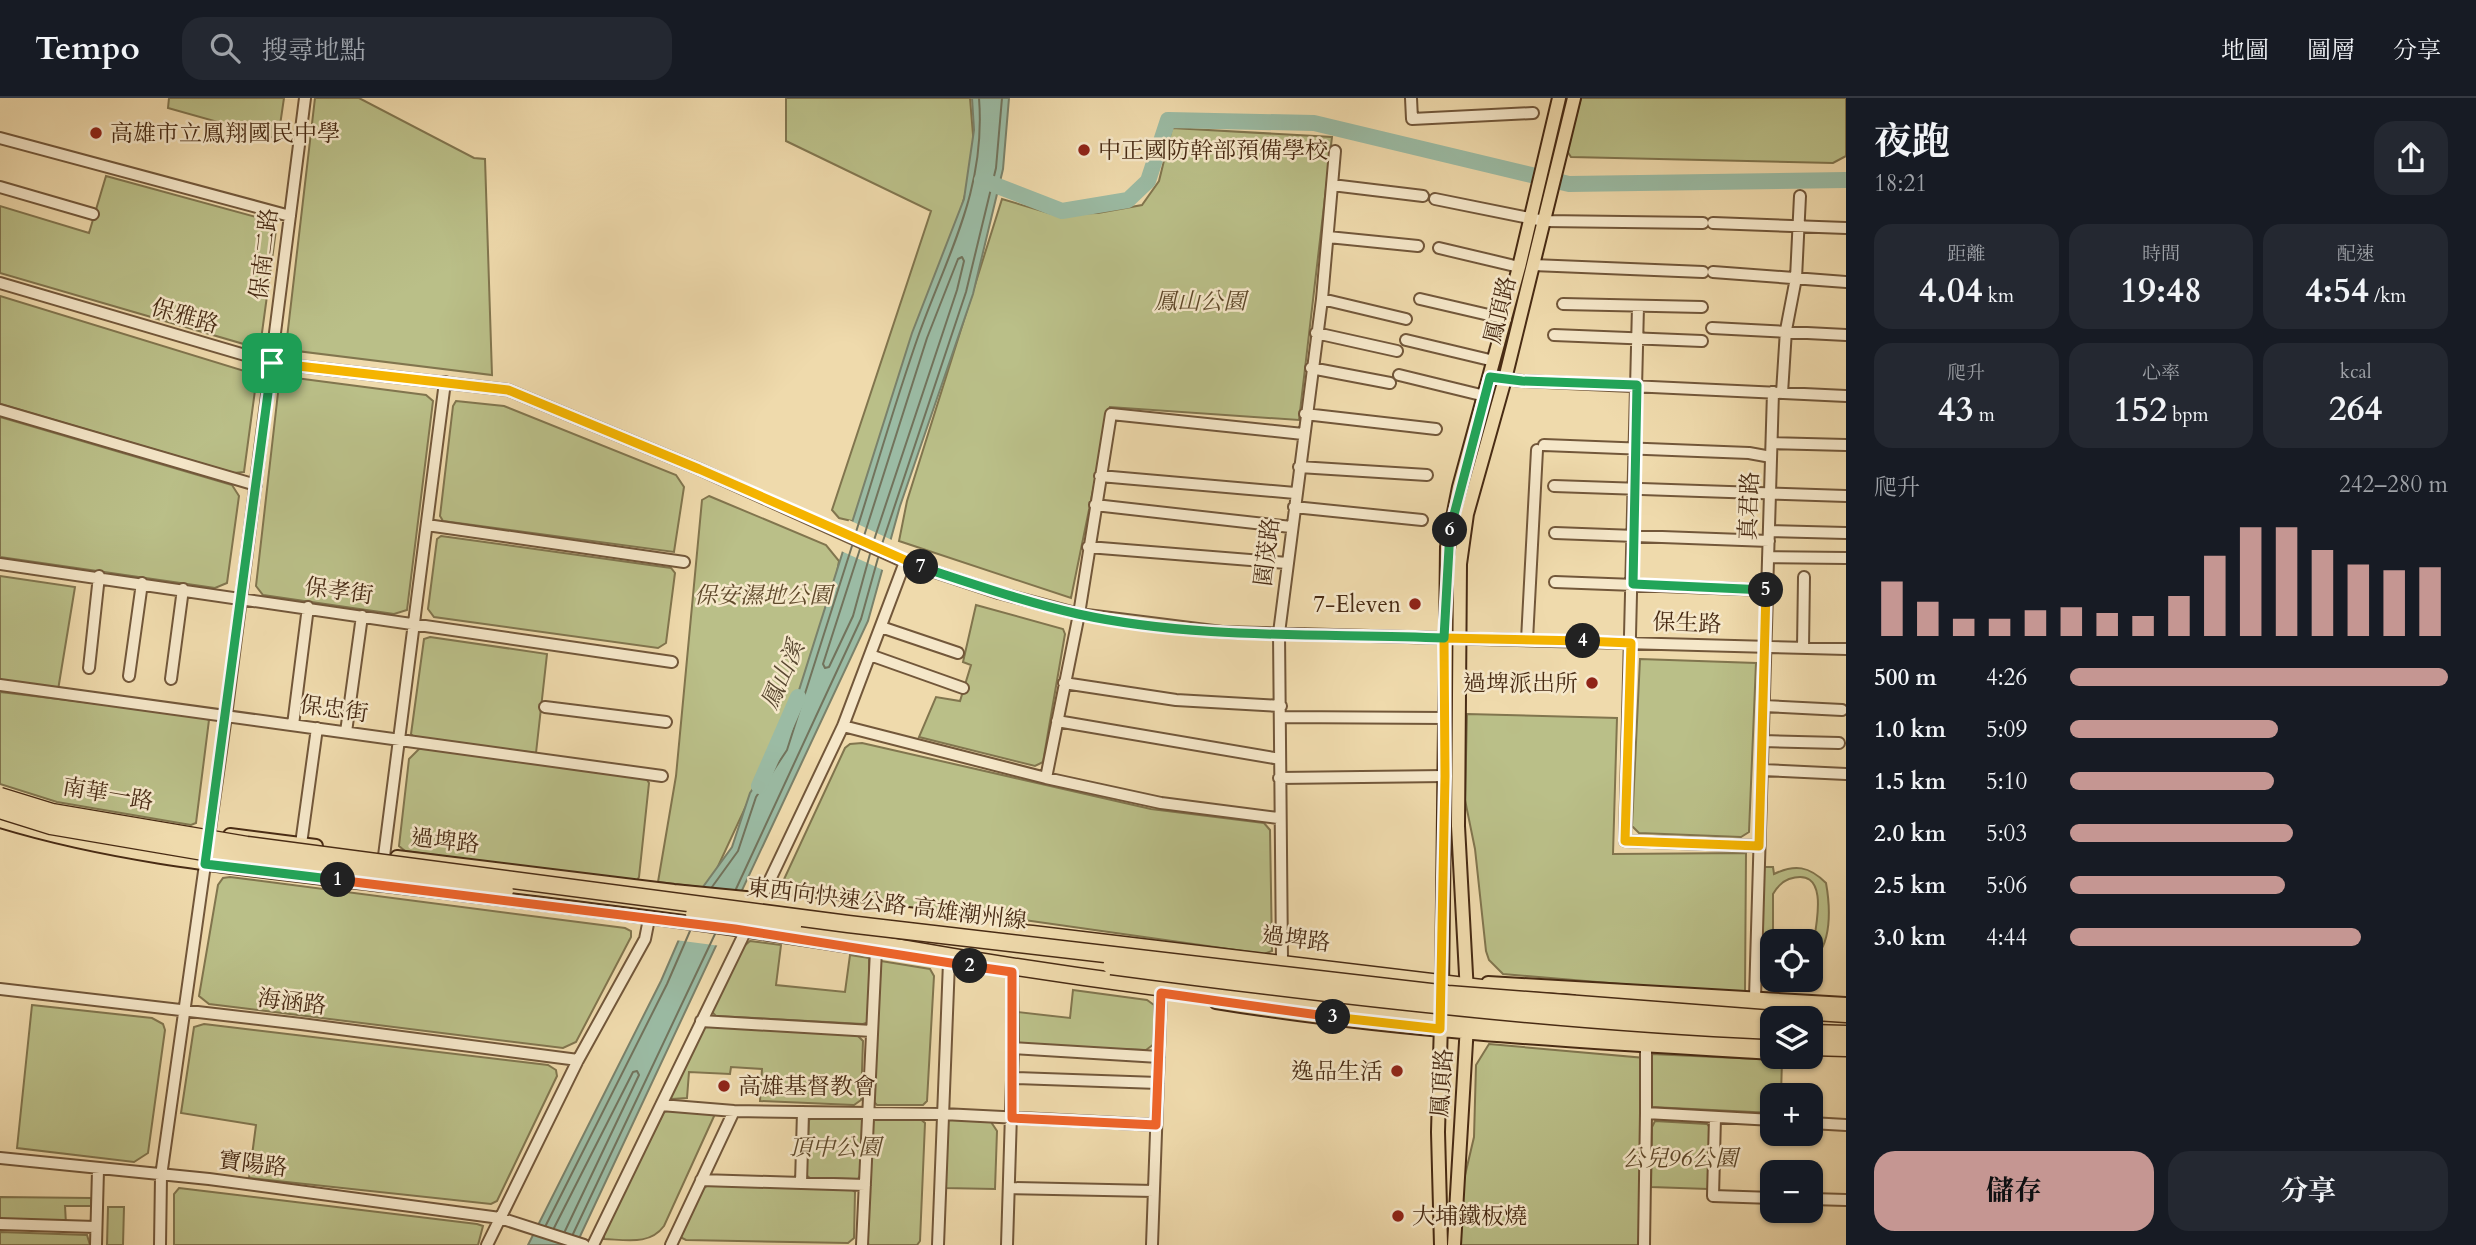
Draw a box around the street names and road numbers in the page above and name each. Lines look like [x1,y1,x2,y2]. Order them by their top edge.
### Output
street label: 保南二路 [243,206,285,302]
street label: 鳳頂路 [1477,273,1523,347]
street label: 保雅路 [148,292,222,340]
street label: 真君路 [1732,471,1766,541]
street label: 園茂路 [1247,516,1287,588]
street label: 保孝街 [303,571,375,611]
street label: 保生路 [1652,606,1722,640]
street label: 保忠街 [298,689,370,729]
street label: 南華一路 [60,771,156,817]
street label: 過埤路 [409,822,481,860]
street label: 東西向快速公路 高雄潮州線 [745,871,1029,937]
street label: 過埤路 [1260,919,1332,959]
street label: 海涵路 [256,982,328,1022]
street label: 鳳頂路 [1424,1048,1460,1118]
street label: 寶陽路 [217,1144,289,1184]

